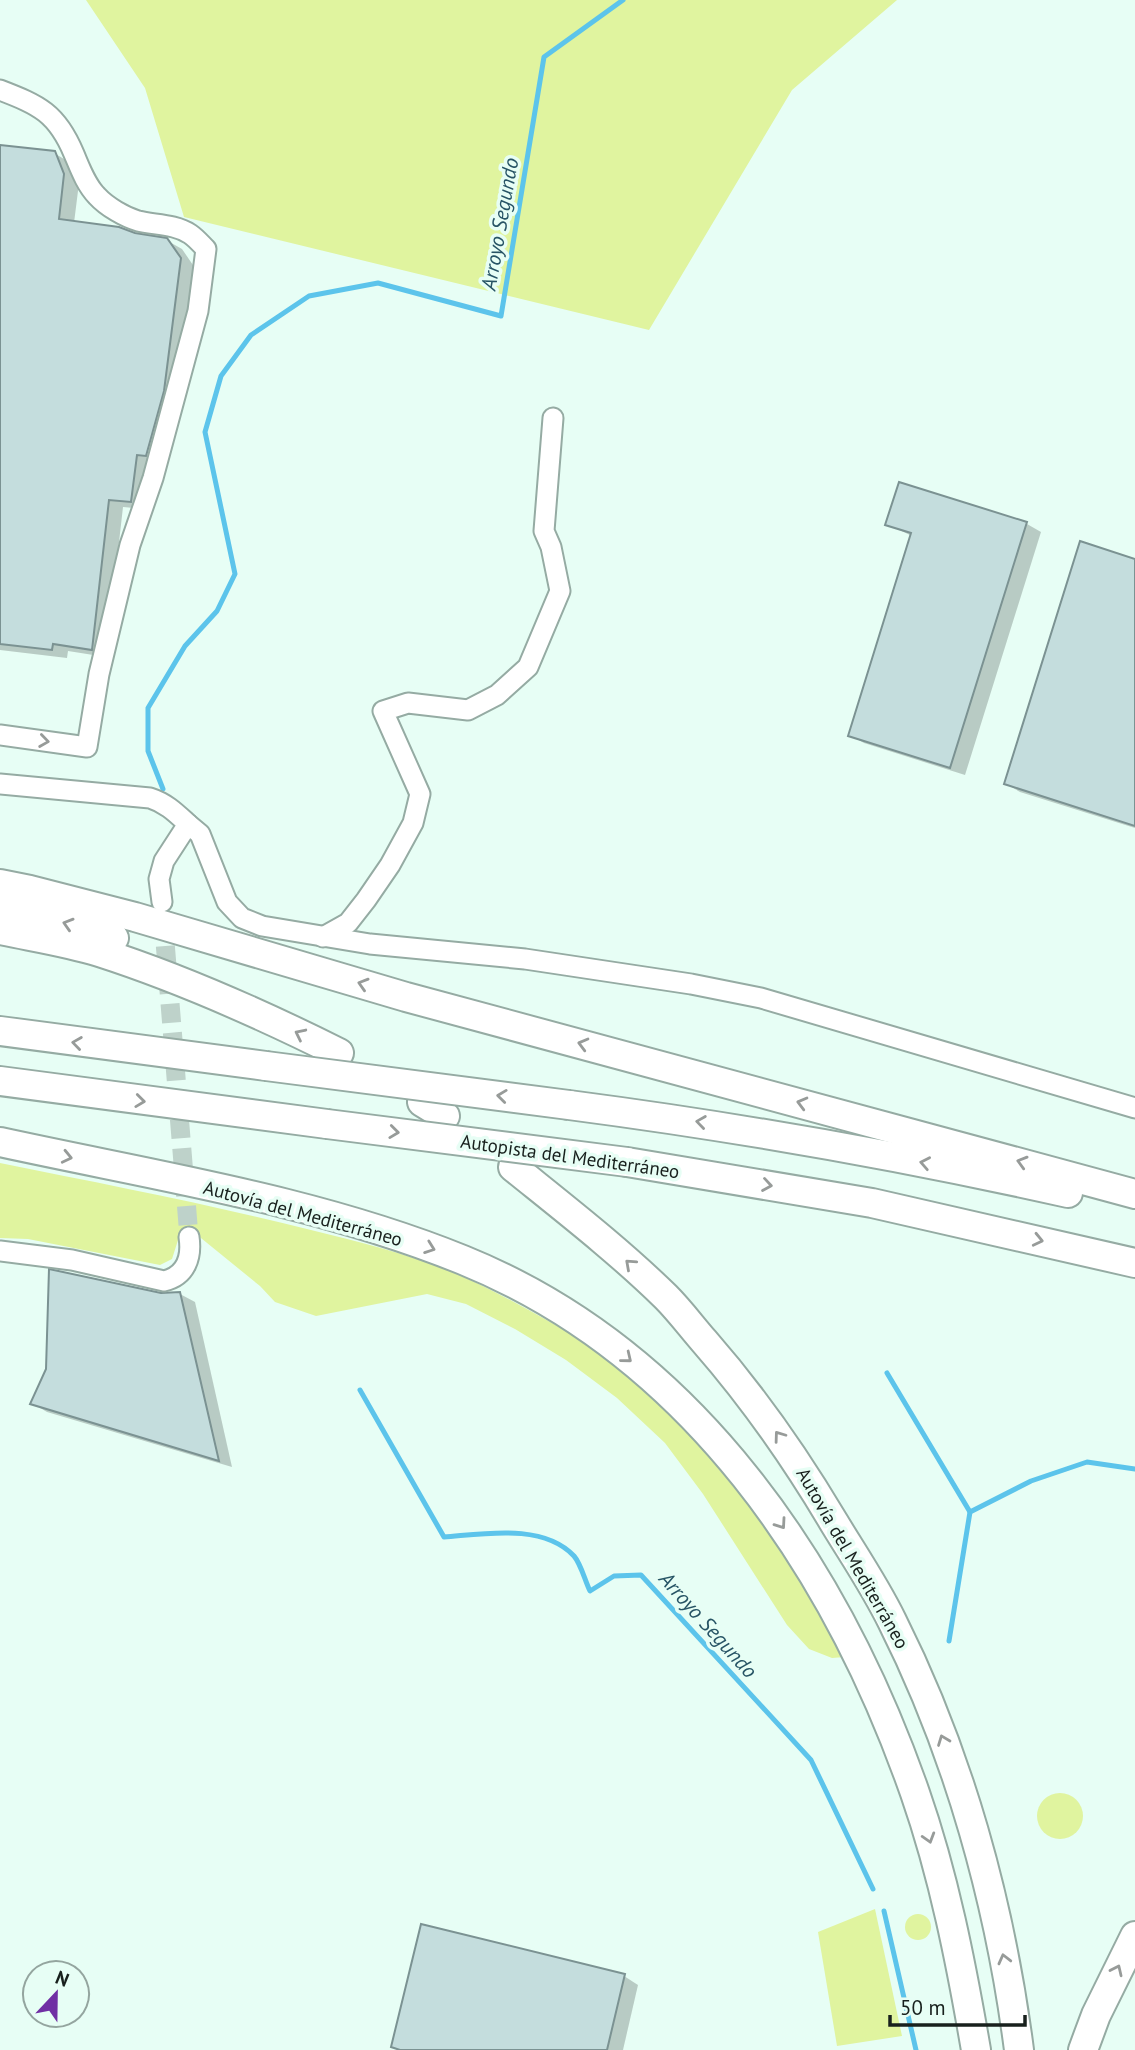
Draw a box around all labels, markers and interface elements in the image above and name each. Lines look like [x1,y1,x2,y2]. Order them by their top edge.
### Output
water label: Arroyo Segundo [474,156,524,293]
one-way arrow [38,734,50,749]
one-way arrow [62,918,74,933]
one-way arrow [358,978,370,992]
one-way arrow [295,1028,307,1042]
one-way arrow [71,1036,83,1051]
one-way arrow [577,1038,589,1052]
one-way arrow [496,1089,507,1104]
one-way arrow [135,1094,146,1109]
one-way arrow [797,1097,809,1111]
one-way arrow [695,1115,707,1130]
one-way arrow [389,1125,400,1140]
street label: Autopista del Mediterráneo [459,1129,681,1183]
one-way arrow [61,1148,73,1163]
one-way arrow [919,1156,931,1171]
one-way arrow [1016,1156,1028,1170]
street label: Autovía del Mediterráneo [201,1175,405,1251]
one-way arrow [761,1177,773,1192]
one-way arrow [1032,1232,1044,1246]
one-way arrow [423,1239,435,1253]
one-way arrow [625,1260,638,1273]
one-way arrow [620,1349,632,1362]
one-way arrow [774,1431,787,1444]
street label: Autovía del Mediterráneo [791,1463,915,1653]
one-way arrow [773,1516,785,1529]
water label: Arroyo Segundo [653,1565,763,1684]
one-way arrow [937,1734,951,1746]
one-way arrow [920,1832,935,1844]
one-way arrow [998,1953,1012,1965]
north arrow [21,1959,91,2029]
text: N [52,1965,73,1992]
one-way arrow [1109,1965,1123,1977]
scale bar [890,1983,1025,2027]
text: 50 m [900,1994,946,2021]

